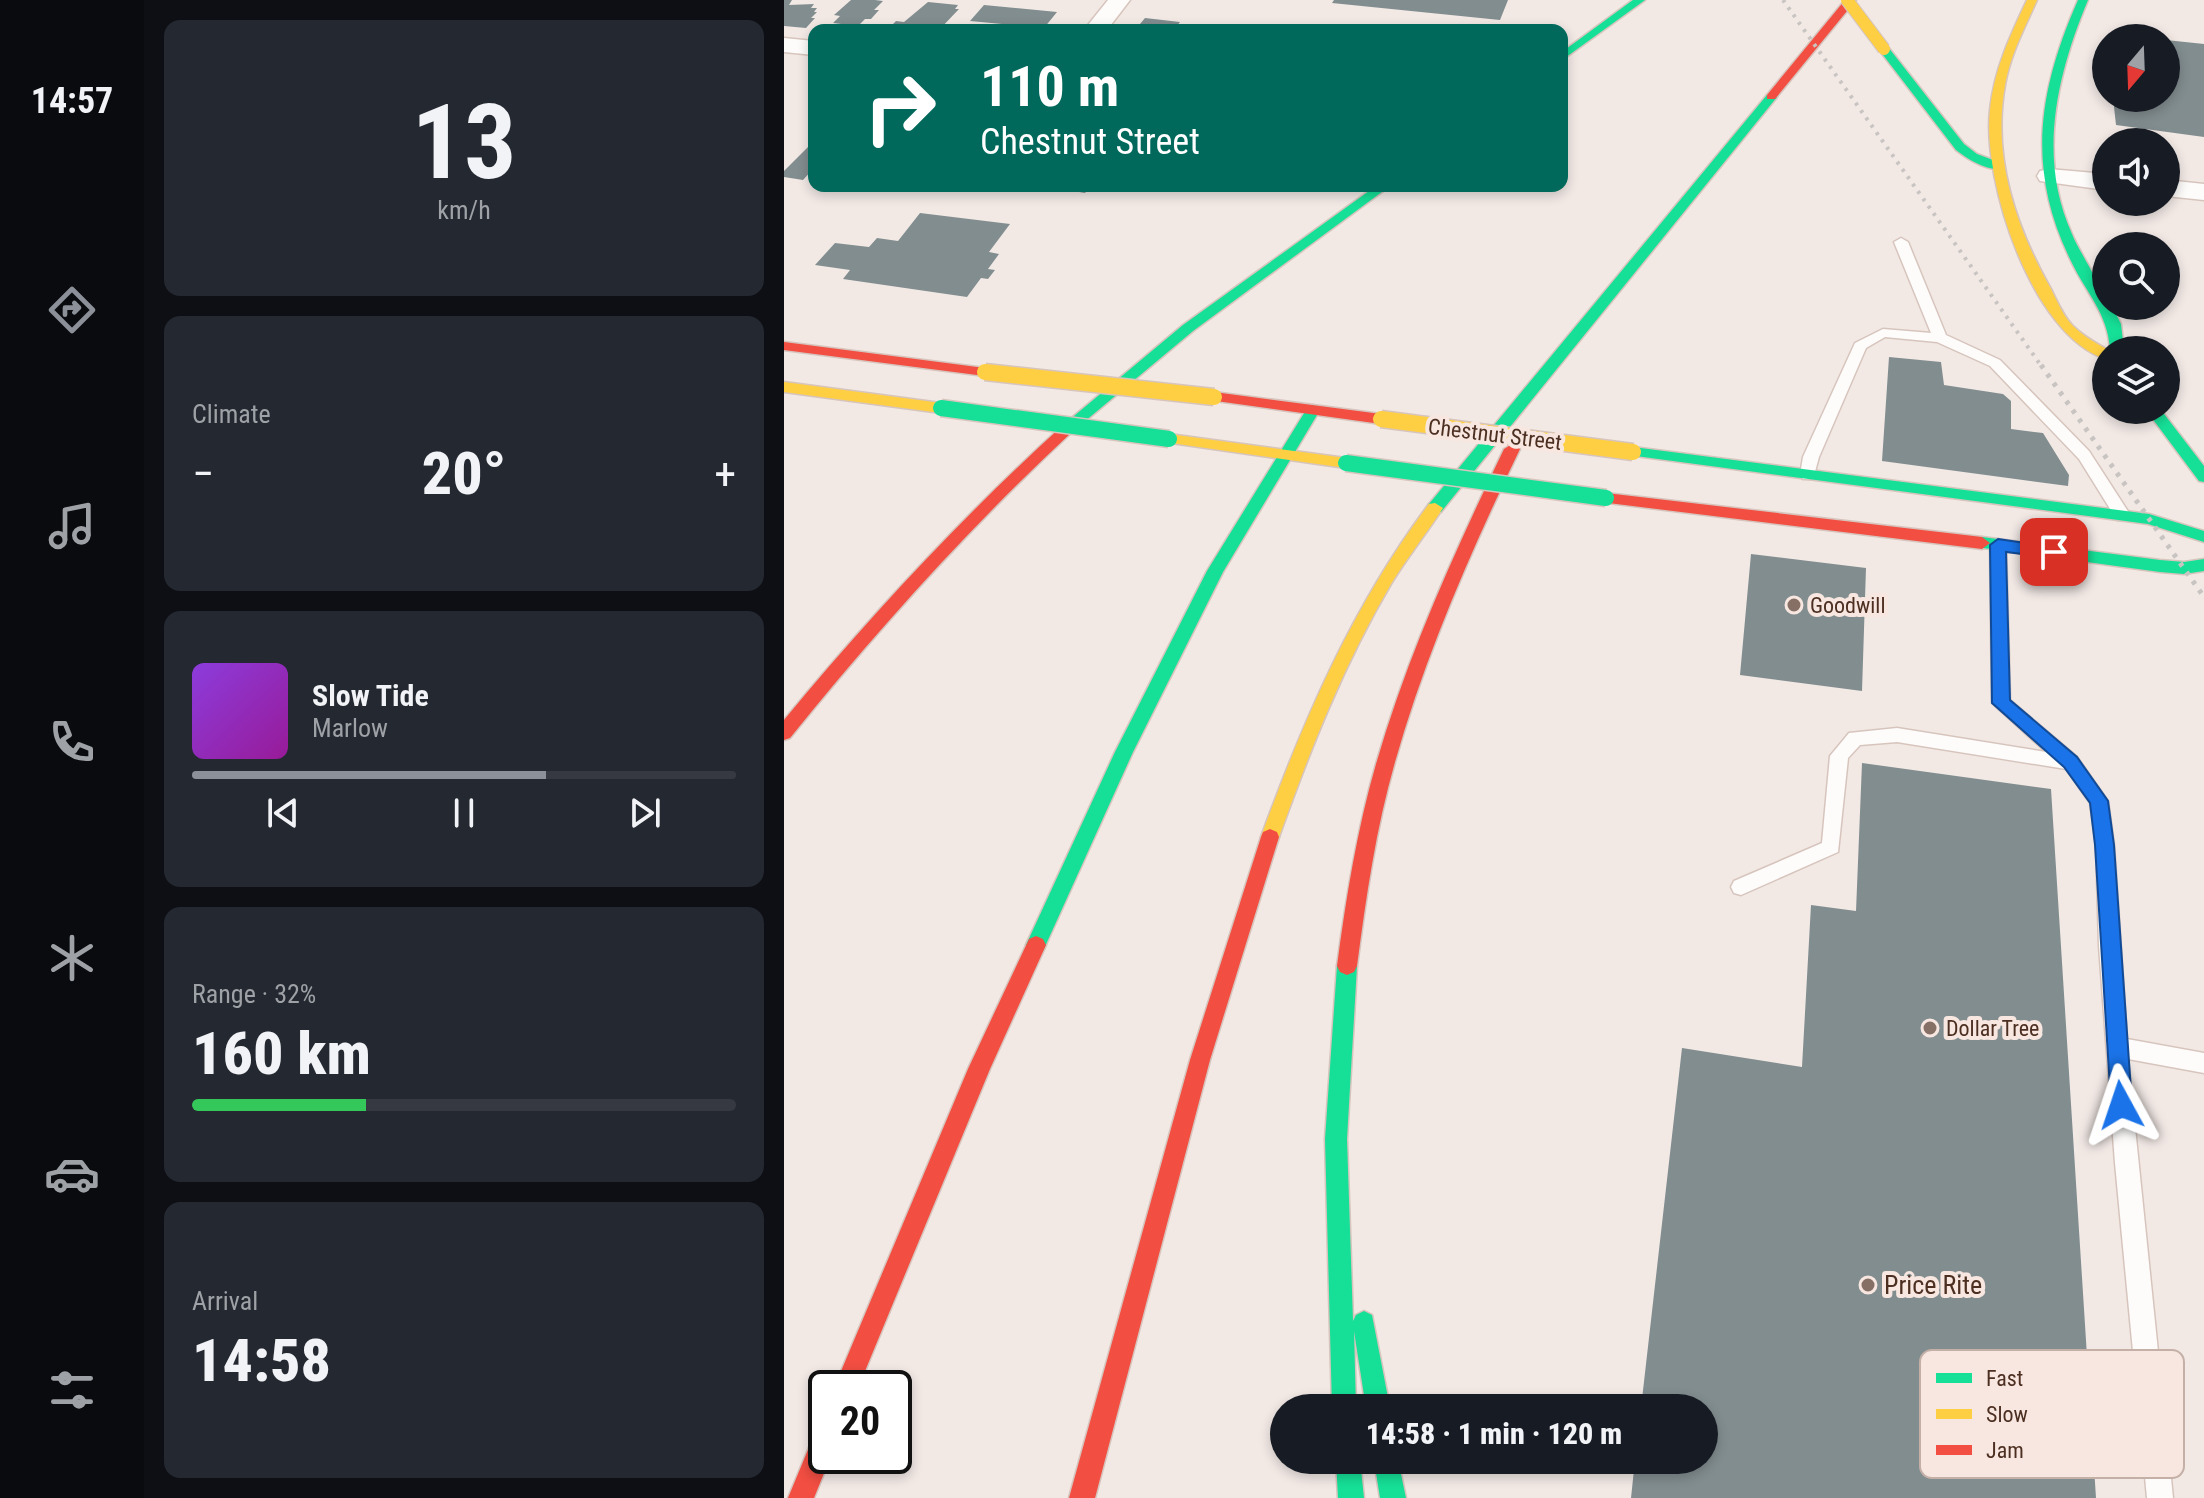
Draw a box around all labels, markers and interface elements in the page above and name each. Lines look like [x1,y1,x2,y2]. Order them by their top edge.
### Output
north arrow [2092,24,2180,112]
map controls [2092,24,2180,424]
text: 110 m [980,54,1119,120]
icon: right [848,56,952,160]
text: 14:57 [31,80,113,122]
text: 13 [411,82,517,203]
text: Chestnut Street [980,121,1200,163]
button: sound [2092,128,2180,216]
text: km/h [437,195,491,225]
button: search [2092,232,2180,320]
icon: directions [44,282,100,338]
button: layers [2092,336,2180,424]
text: Climate [192,399,271,429]
street label: Chestnut Street [1427,414,1563,455]
text: 20° [422,438,506,509]
text: − [192,448,214,500]
text: + [714,448,736,500]
icon: music [44,498,100,554]
pin [2020,518,2088,586]
icon: arrive [2032,530,2076,574]
place label: Goodwill [1810,593,1885,618]
marker: Goodwill [1785,596,1803,614]
text: Slow Tide [312,678,429,713]
text: Marlow [312,713,388,743]
icon: phone [44,714,100,770]
icon: previous [261,791,305,835]
icon: pause [442,791,486,835]
icon: next [623,791,667,835]
icon: climate [44,930,100,986]
text: Range · 32% [192,979,316,1009]
place label: Dollar Tree [1946,1016,2039,1041]
text: 160 km [192,1018,371,1089]
marker: Dollar Tree [1921,1019,1939,1037]
position arrow [2079,1063,2163,1147]
icon: car [44,1146,100,1202]
place label: Price Rite [1884,1270,1982,1300]
marker: Price Rite [1859,1276,1877,1294]
text: Arrival [192,1286,258,1316]
text: 14:58 [192,1325,331,1396]
legend [1920,1350,2184,1478]
icon: filters [44,1362,100,1418]
text: Fast [1986,1366,2023,1391]
speed limit sign: 20 [808,1370,912,1474]
text: Slow [1986,1402,2028,1427]
text: 14:58 · 1 min · 120 m [1366,1416,1622,1451]
text: Jam [1986,1438,2024,1463]

